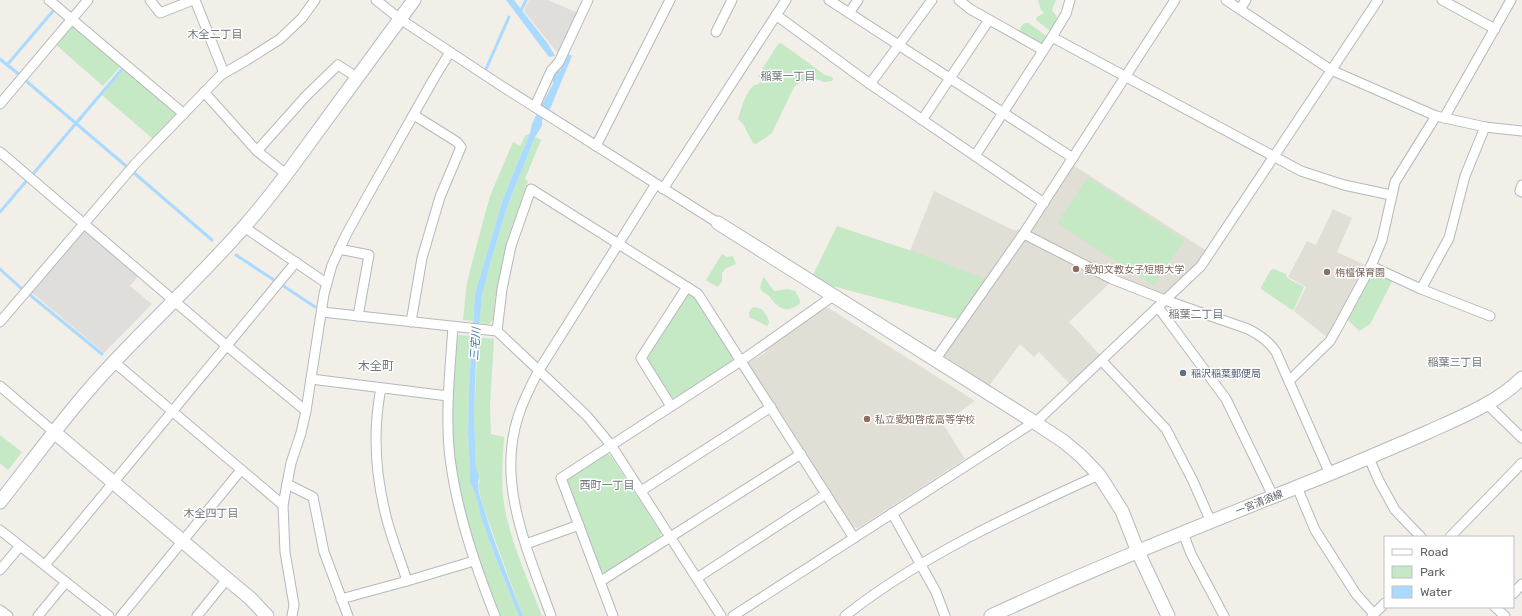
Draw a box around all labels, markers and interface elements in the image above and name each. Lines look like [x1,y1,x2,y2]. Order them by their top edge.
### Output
district label: 木全二丁目 [188,28,243,41]
district label: 稲葉一丁目 [761,70,816,83]
marker: 愛知文教女子短期大学 [1071,264,1081,274]
place label: 愛知文教女子短期大学 [1084,264,1184,276]
marker: 栴檀保育園 [1322,267,1332,277]
place label: 栴檀保育園 [1335,267,1385,279]
district label: 稲葉二丁目 [1169,308,1224,321]
water label: 三宅川 [468,326,483,361]
district label: 稲葉三丁目 [1428,356,1483,369]
district label: 木全町 [358,359,394,373]
marker: 稲沢稲葉郵便局 [1178,368,1188,378]
place label: 稲沢稲葉郵便局 [1191,368,1261,380]
marker: 私立愛知啓成高等学校 [862,414,872,424]
place label: 私立愛知啓成高等学校 [875,414,975,426]
district label: 西町一丁目 [580,479,635,492]
street label: 一宮清須線 [1234,488,1285,518]
district label: 木全四丁目 [184,507,239,520]
legend [1384,536,1514,608]
text: Road [1420,545,1448,559]
text: Park [1420,565,1446,579]
text: Water [1420,585,1452,599]

